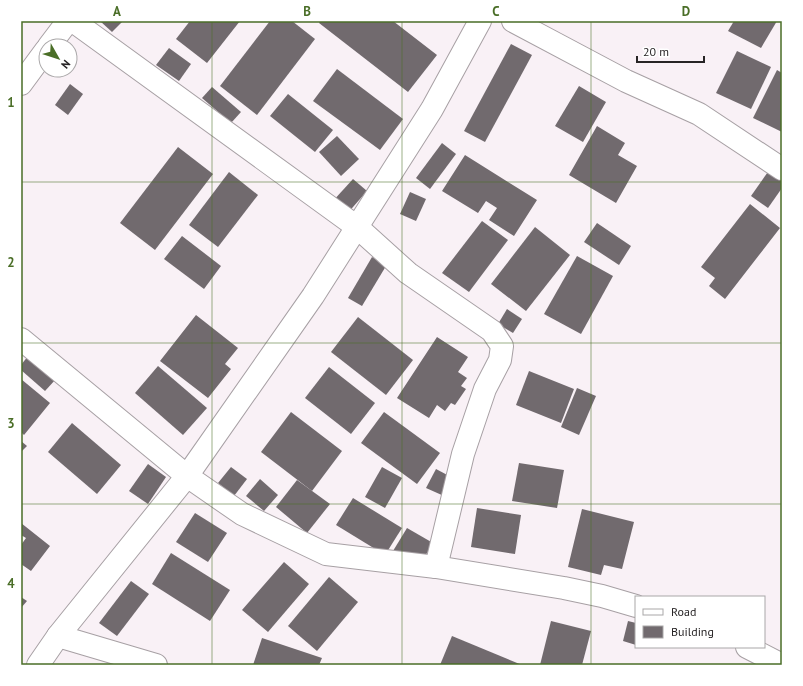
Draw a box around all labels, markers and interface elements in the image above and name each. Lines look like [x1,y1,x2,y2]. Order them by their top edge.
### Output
text: A [113,3,121,20]
text: B [303,3,311,20]
text: C [492,3,500,20]
text: D [682,3,690,20]
north arrow [38,38,78,78]
scale bar [637,38,704,64]
text: 20 m [643,44,669,59]
text: N [58,57,73,72]
text: 1 [7,94,15,111]
text: 2 [7,254,15,271]
text: 3 [7,415,15,432]
text: 4 [7,575,15,592]
legend [635,596,765,648]
text: Road [671,604,696,619]
text: Building [671,624,714,639]

